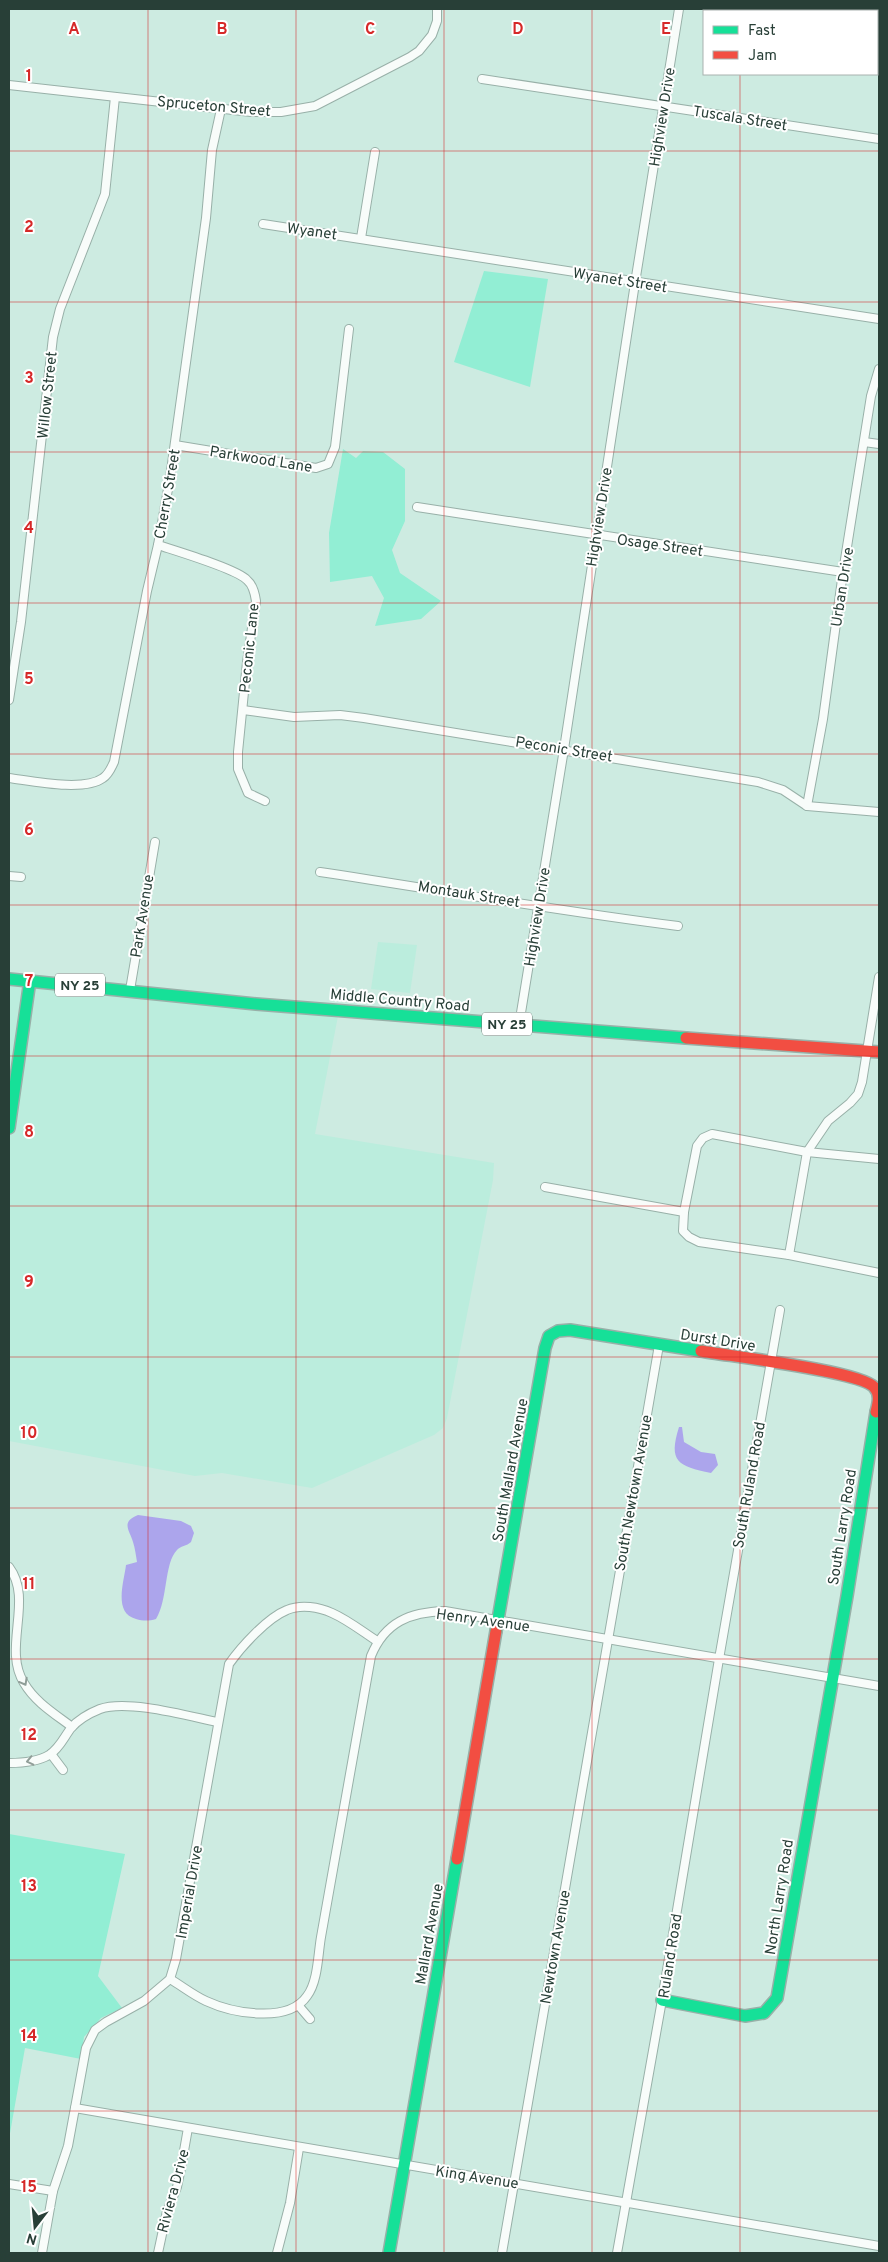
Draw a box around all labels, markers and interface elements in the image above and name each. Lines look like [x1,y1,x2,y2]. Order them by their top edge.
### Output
legend [703,10,878,75]
text: A [68,20,80,40]
text: B [216,20,228,40]
text: C [365,20,375,40]
text: D [512,20,524,40]
text: E [661,20,671,40]
text: Fast [748,22,776,41]
text: Jam [748,47,777,66]
street label: Highview Drive [646,66,681,168]
text: 1 [26,67,32,87]
street label: Spruceton Street [156,93,272,122]
street label: Tuscala Street [691,103,788,136]
text: 2 [24,218,34,238]
street label: Wyanet [285,220,338,245]
street label: Wyanet Street [571,265,668,298]
street label: Willow Street [34,350,63,440]
text: 3 [24,369,34,389]
street label: Parkwood Lane [208,443,313,478]
street label: Cherry Street [151,448,186,541]
street label: Highview Drive [583,466,618,568]
text: 4 [24,519,34,539]
street label: Osage Street [615,531,704,562]
street label: Urban Drive [828,546,859,628]
street label: Peconic Lane [236,602,265,694]
text: 5 [24,670,34,690]
street label: Peconic Street [514,733,614,768]
text: 6 [24,821,34,841]
street label: Highview Drive [521,866,556,968]
street label: Park Avenue [128,873,159,959]
street label: Montauk Street [416,878,521,913]
text: 7 [25,972,33,992]
road number: NY 25 [55,974,105,996]
street label: Middle Country Road [329,986,471,1017]
road number: NY 25 [482,1012,532,1036]
text: 8 [24,1123,34,1143]
text: 9 [24,1273,34,1293]
street label: Durst Drive [679,1326,757,1357]
street label: South Mallard Avenue [490,1397,533,1543]
street label: South Newtown Avenue [611,1414,658,1573]
street label: South Ruland Road [730,1420,771,1550]
text: 10 [21,1424,37,1444]
street label: South Larry Road [825,1468,862,1587]
text: 11 [23,1575,35,1595]
street label: Henry Avenue [435,1606,531,1637]
one-way arrow [18,1676,28,1685]
text: 12 [21,1726,37,1746]
one-way arrow [26,1755,35,1766]
street label: North Larry Road [762,1838,799,1956]
street label: Imperial Drive [173,1844,208,1940]
text: 13 [21,1877,37,1897]
street label: Mallard Avenue [412,1882,449,1986]
street label: Newtown Avenue [537,1889,576,2006]
street label: Ruland Road [655,1912,688,2000]
text: 14 [21,2027,37,2047]
street label: Riviera Drive [154,2147,195,2235]
street label: King Avenue [434,2163,520,2194]
text: 15 [21,2178,37,2198]
north arrow [10,2202,60,2252]
text: N [25,2228,39,2248]

